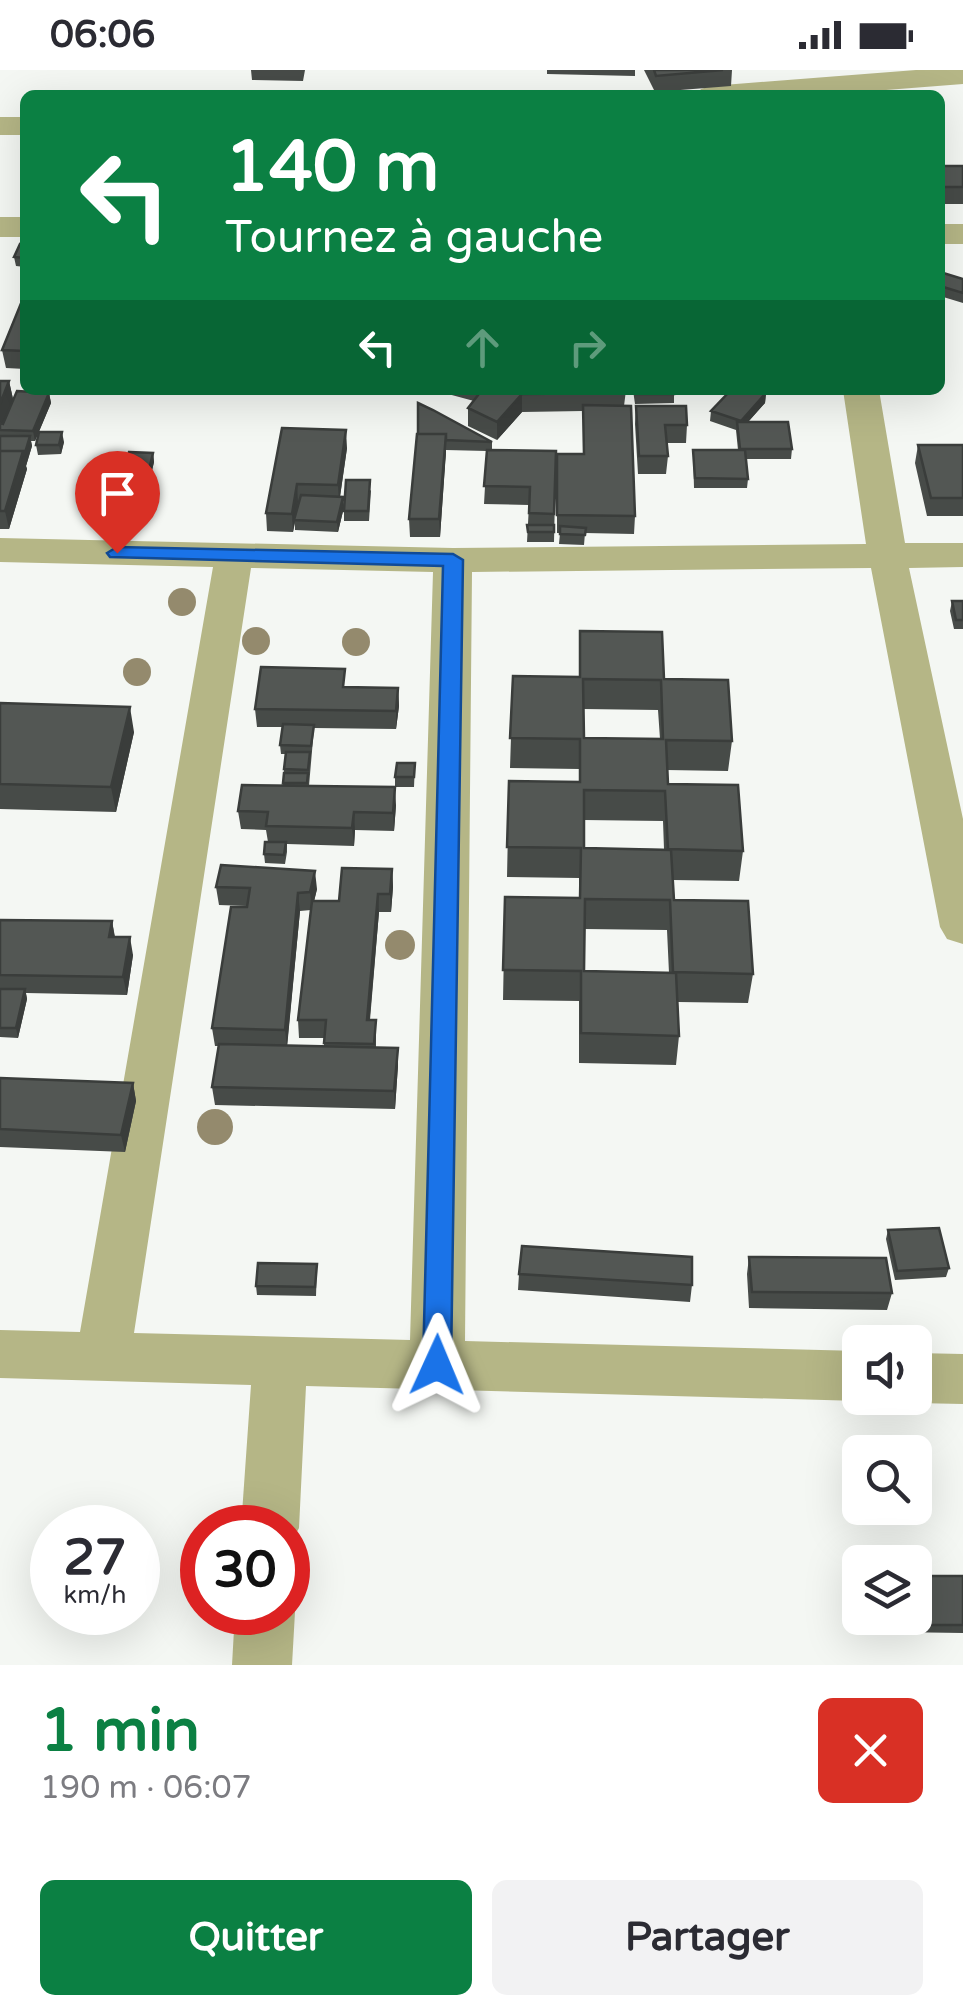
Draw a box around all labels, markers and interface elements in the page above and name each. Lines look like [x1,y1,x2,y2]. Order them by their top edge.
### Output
text: 06:06 [50,12,155,58]
text: 140 m [225,126,439,210]
icon: left [60,130,190,260]
text: Tournez à gauche [225,211,603,265]
icon: left [350,320,405,375]
icon: ahead [455,320,510,375]
icon: right [560,320,615,375]
pin [75,451,160,554]
icon: arrive [90,466,145,521]
position arrow [385,1313,489,1417]
map controls [842,1325,932,1635]
button: sound [842,1325,932,1415]
button: search [842,1435,932,1525]
speed limit sign: 30 [180,1505,310,1635]
text: 27 [64,1528,126,1588]
button: layers [842,1545,932,1635]
text: km/h [64,1580,126,1610]
text: 1 min [40,1695,200,1767]
button: close [818,1698,923,1803]
text: 190 m · 06:07 [40,1769,252,1807]
button: Quitter [40,1880,472,1995]
button: Partager [492,1880,923,1995]

